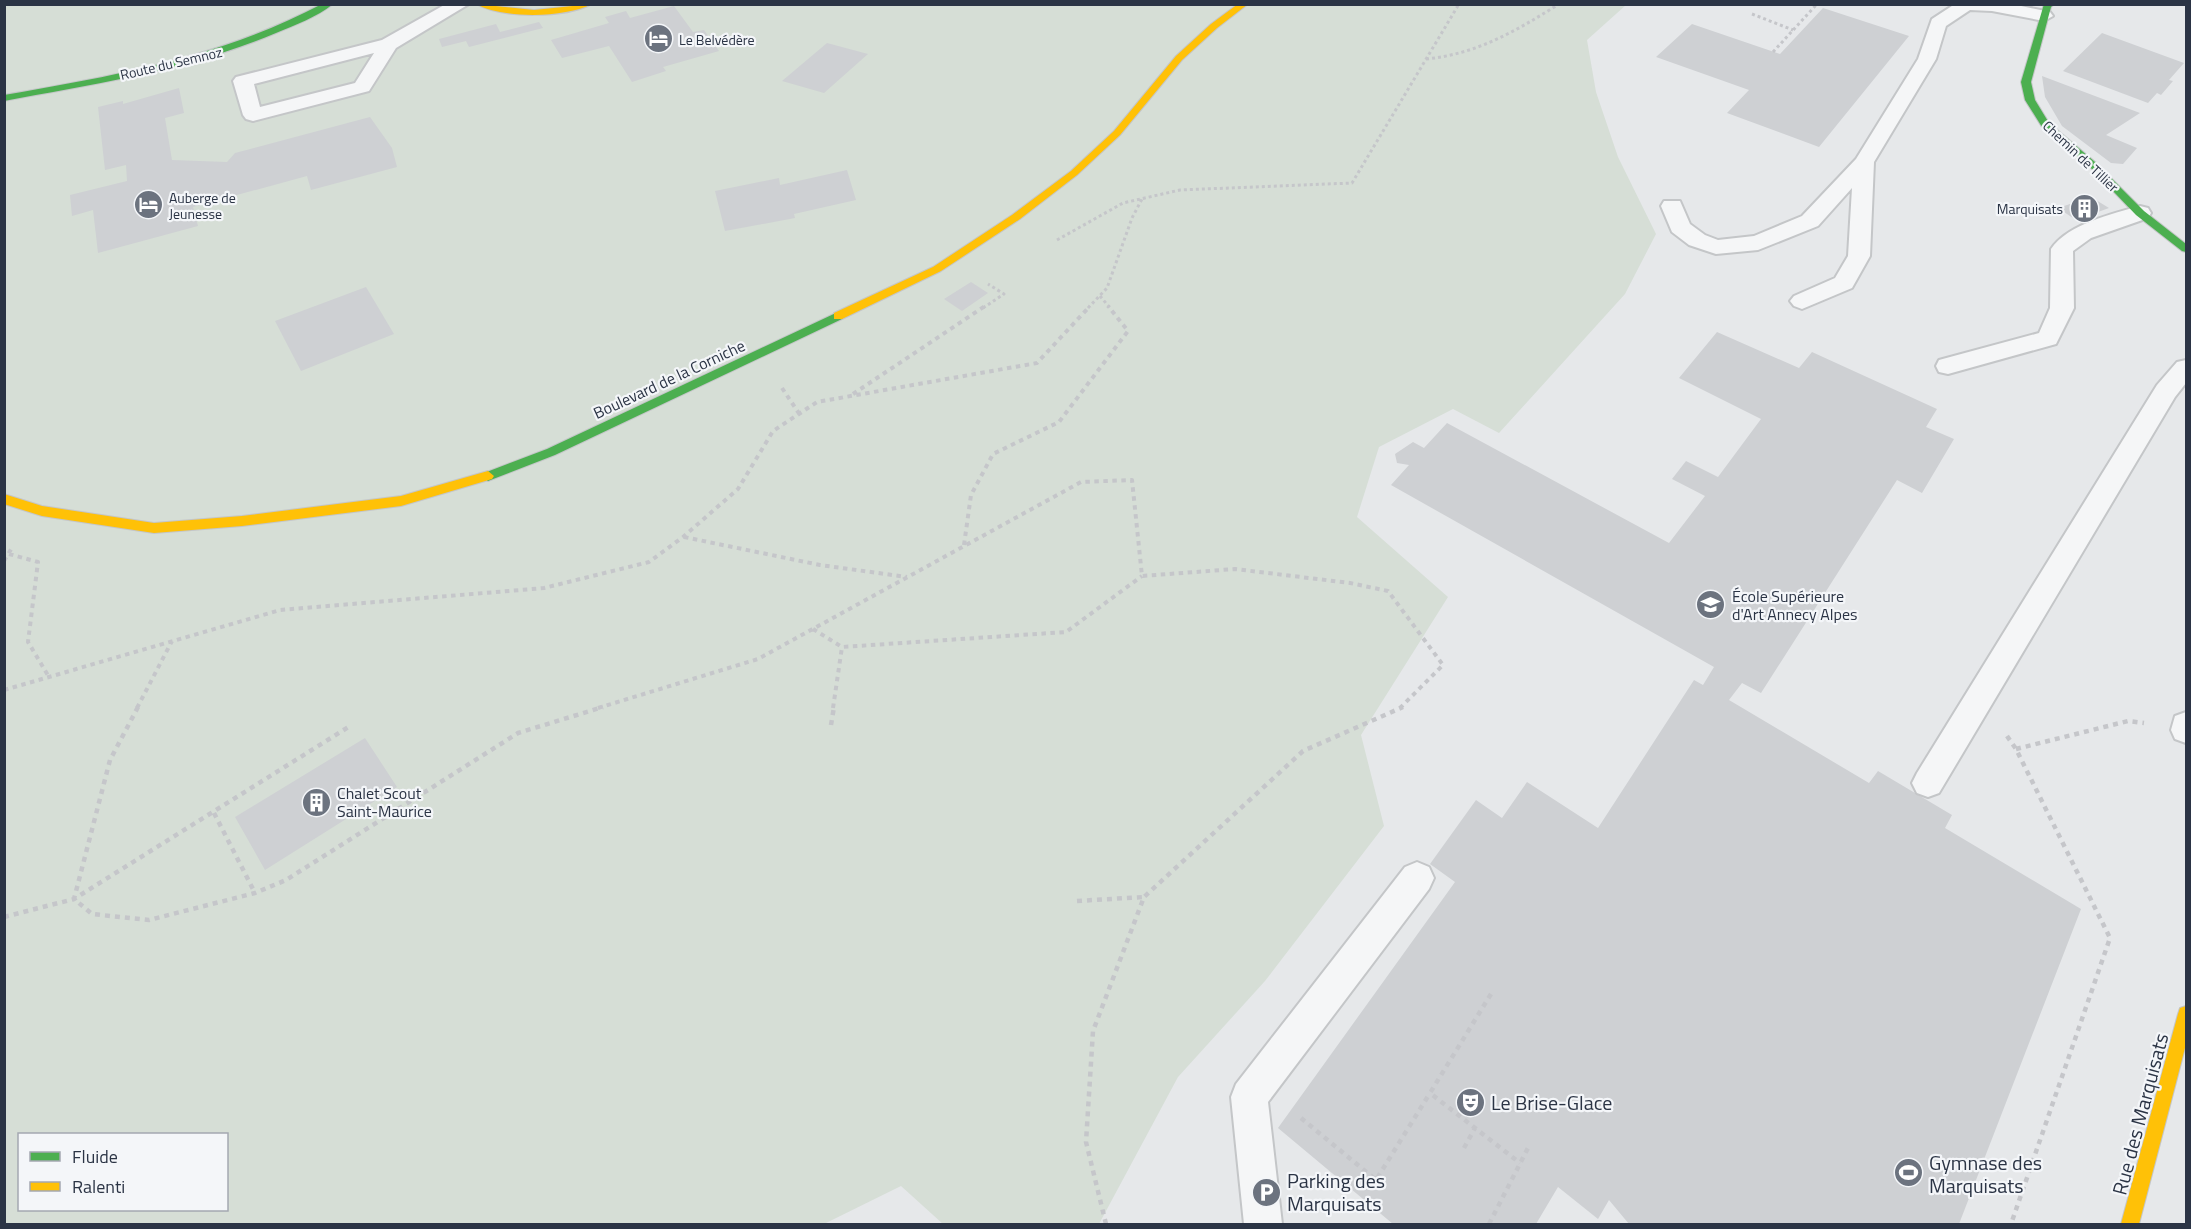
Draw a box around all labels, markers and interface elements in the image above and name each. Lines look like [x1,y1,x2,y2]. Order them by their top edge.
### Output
hotel icon: Le Belvédère [642,23,674,55]
place label: Le Belvédère [679,29,755,50]
street label: Route du Semnoz [118,41,224,85]
street label: Chemin de Tillier [2038,115,2124,197]
place label: Auberge de Jeunesse [169,187,236,224]
hotel icon: Auberge de Jeunesse [132,189,164,221]
building icon: Marquisats [2068,192,2100,224]
place label: Marquisats [1997,198,2063,219]
street label: Boulevard de la Corniche [589,333,749,425]
place label: École Supérieure d'Art Annecy Alpes [1732,584,1858,626]
school or university icon: École Supérieure d'Art Annecy Alpes [1695,589,1727,621]
place label: Chalet Scout Saint-Maurice [337,781,432,823]
building icon: Chalet Scout Saint-Maurice [300,786,332,818]
street label: Rue des Marquisats [2103,1030,2177,1198]
theatre icon: Le Brise-Glace [1454,1086,1486,1118]
place label: Le Brise-Glace [1491,1087,1612,1118]
legend [18,1133,228,1211]
text: Fluide [72,1143,118,1170]
place label: Gymnase des Marquisats [1929,1147,2042,1201]
sports icon: Gymnase des Marquisats [1892,1157,1924,1189]
place label: Parking des Marquisats [1287,1165,1385,1219]
text: Ralenti [72,1173,125,1200]
parking icon: Parking des Marquisats [1250,1176,1282,1208]

